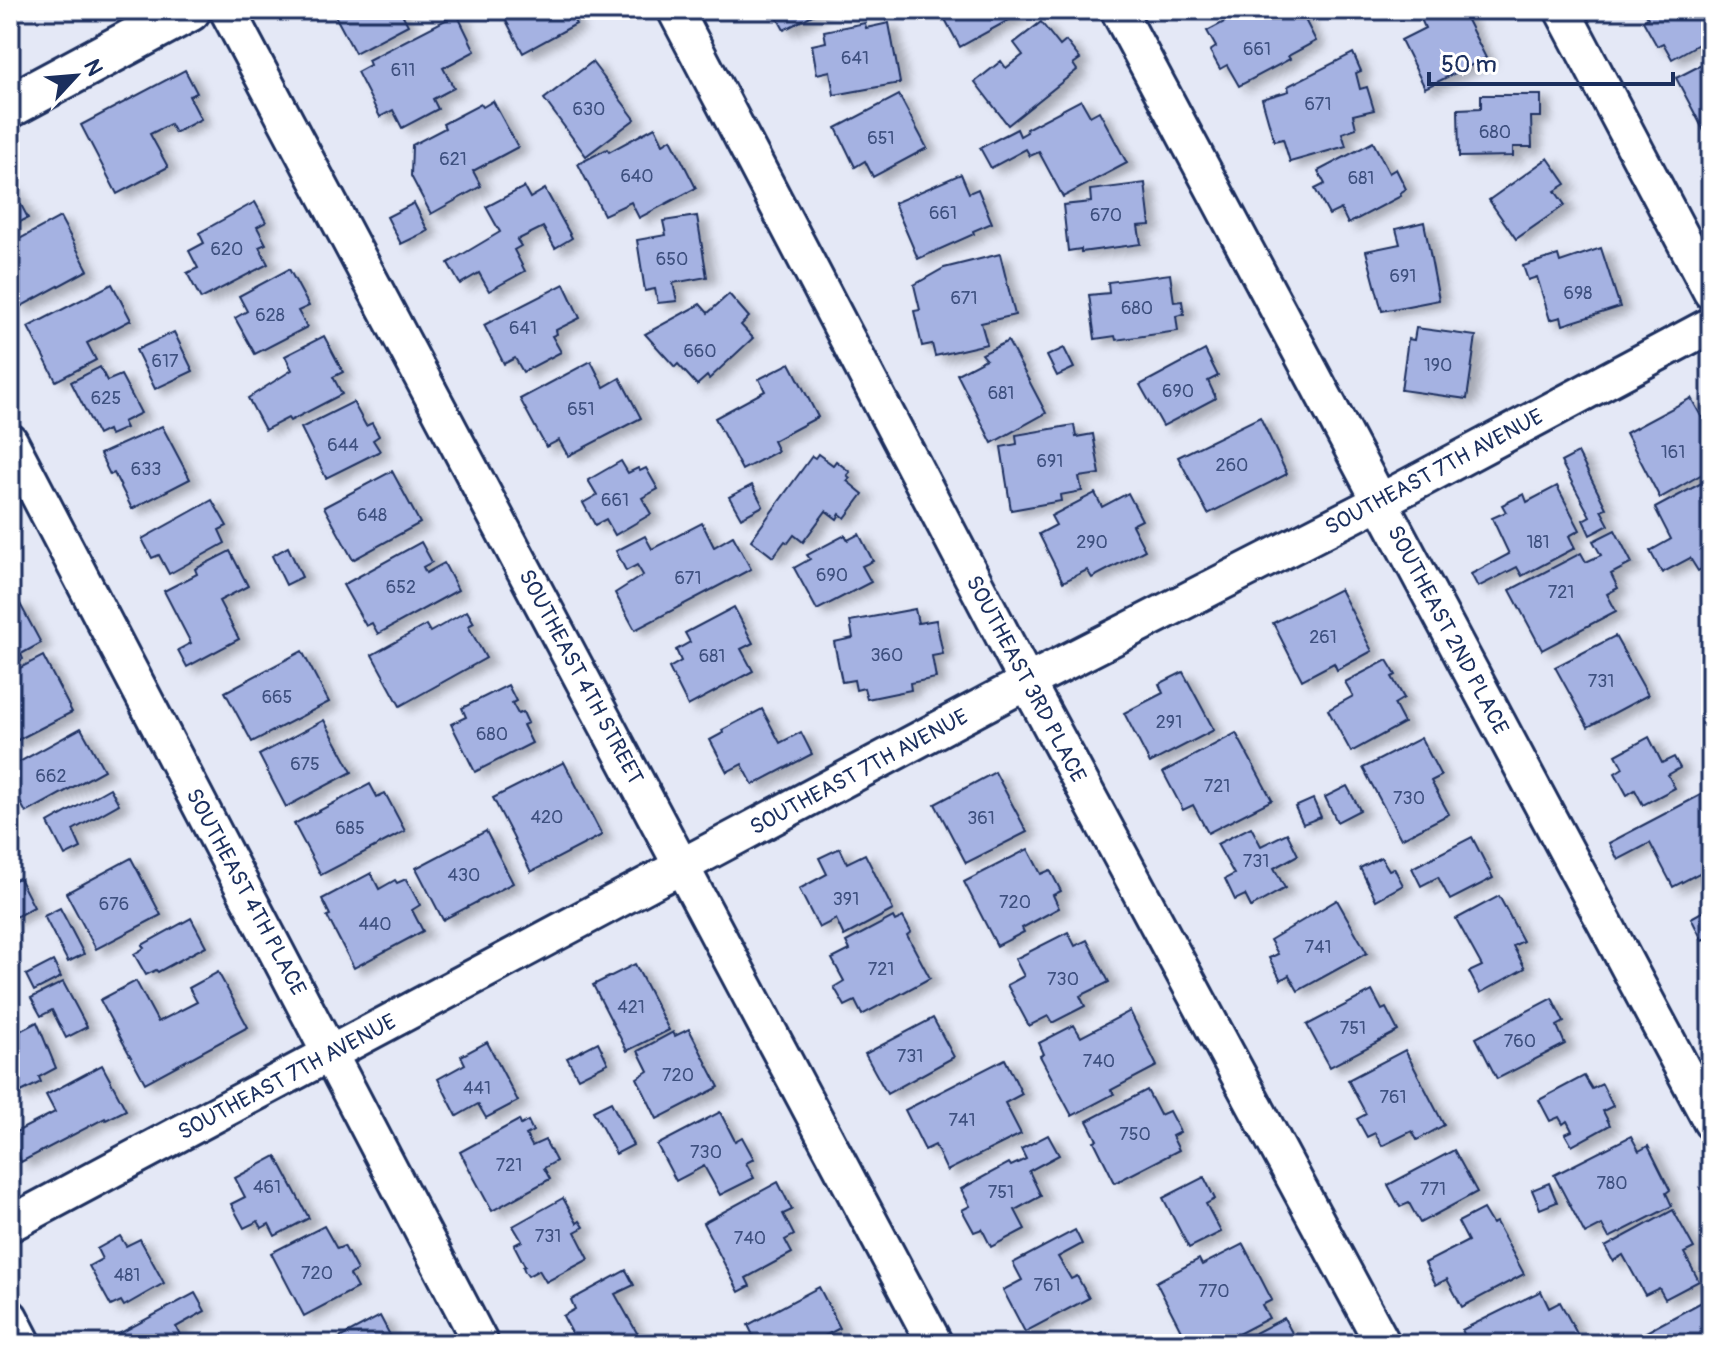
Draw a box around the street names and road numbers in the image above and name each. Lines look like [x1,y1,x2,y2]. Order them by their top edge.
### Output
street label: SOUTHEAST 7TH AVENUE [1320,403,1548,541]
street label: SOUTHEAST 2ND PLACE [1381,521,1515,739]
street label: SOUTHEAST 4TH STREET [512,565,650,789]
street label: SOUTHEAST 3RD PLACE [960,571,1092,787]
street label: SOUTHEAST 7TH AVENUE [745,703,973,841]
street label: SOUTHEAST 4TH PLACE [180,784,312,1000]
street label: SOUTHEAST 7TH AVENUE [173,1008,401,1146]

